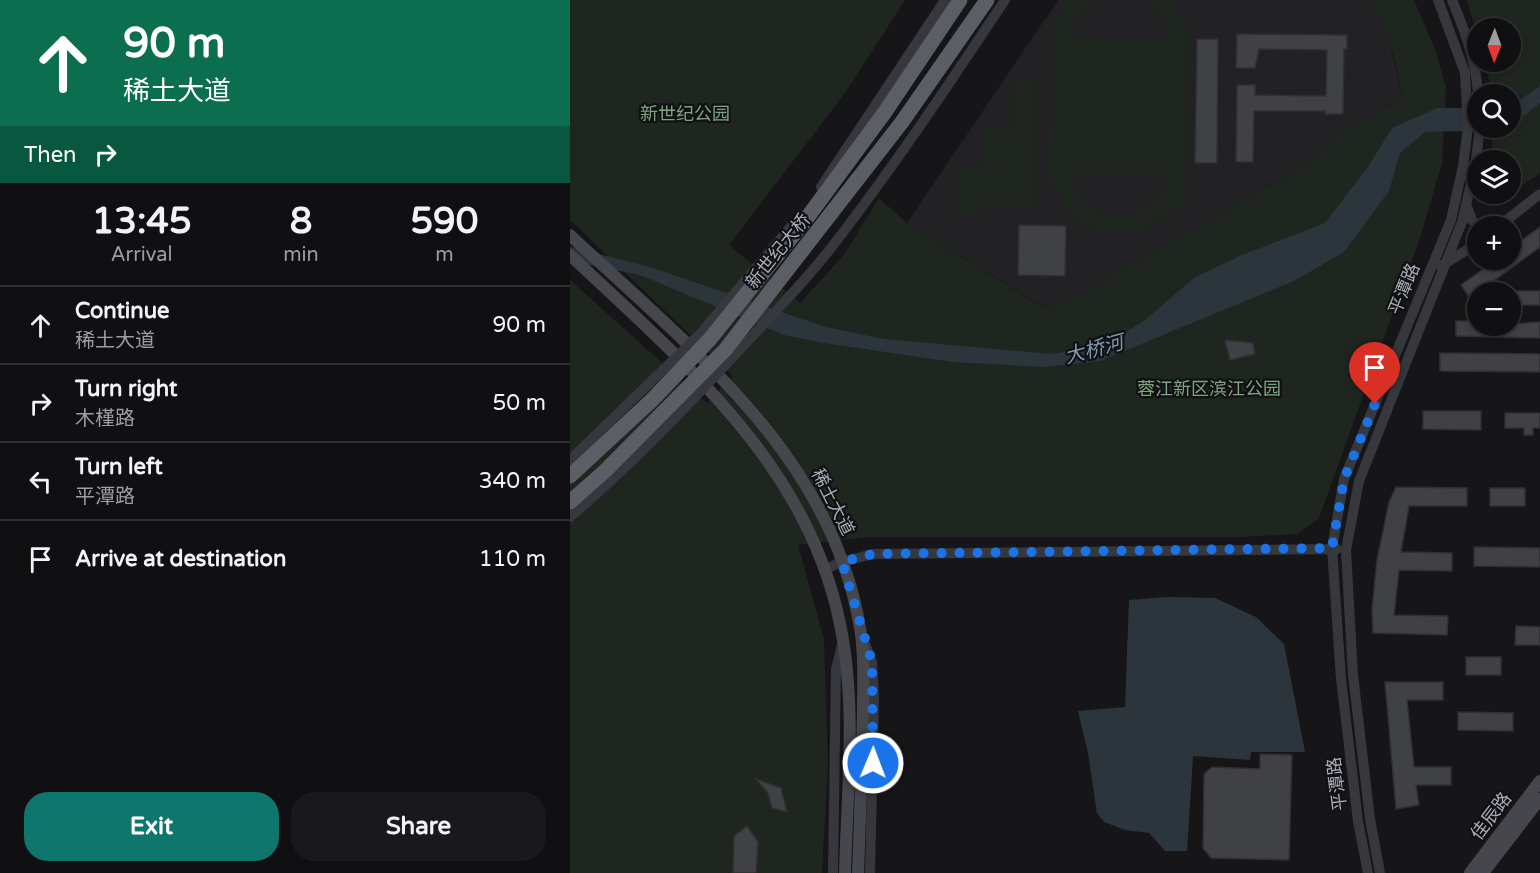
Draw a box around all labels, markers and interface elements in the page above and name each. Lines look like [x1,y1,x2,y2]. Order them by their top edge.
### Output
text: 90 m [123,18,225,69]
north arrow [1467,18,1521,72]
map controls [1467,18,1521,336]
icon: ahead [24,24,102,102]
text: 稀土大道 [123,75,231,108]
button: search [1467,84,1521,138]
park label: 新世纪公园 [640,103,730,125]
icon: right [89,138,122,171]
text: Then [24,142,77,168]
button: layers [1467,150,1521,204]
text: 13:45 [92,200,192,243]
text: 8 [290,200,312,243]
text: 590 [410,200,478,243]
street label: 新世纪大桥 [741,209,815,293]
button: + [1467,216,1521,270]
text: Arrival [111,243,173,267]
text: min [283,243,319,267]
text: m [435,243,454,267]
street label: 平潭路 [1384,260,1424,318]
button: − [1467,282,1521,336]
text: Continue [75,298,170,324]
icon: ahead [24,309,57,342]
text: 90 m [492,312,546,338]
text: 稀土大道 [75,329,155,353]
water label: 大桥河 [1062,330,1130,369]
pin [1349,342,1400,404]
icon: arrive [1358,351,1391,384]
text: Turn right [75,376,177,402]
park label: 蓉江新区滨江公园 [1137,378,1281,400]
icon: right [24,387,57,420]
text: 50 m [492,390,546,416]
text: 木槿路 [75,407,135,431]
text: Turn left [75,454,163,480]
icon: left [24,465,57,498]
street label: 稀土大道 [807,465,859,539]
text: 340 m [479,468,546,494]
text: 平潭路 [75,485,135,509]
icon: arrive [24,543,57,576]
text: Arrive at destination [75,546,286,572]
text: 110 m [479,546,546,572]
position arrow [841,731,905,795]
street label: 平潭路 [1323,756,1351,812]
street label: 佳辰路 [1466,788,1516,844]
button: Exit [24,792,279,861]
button: Share [291,792,546,861]

